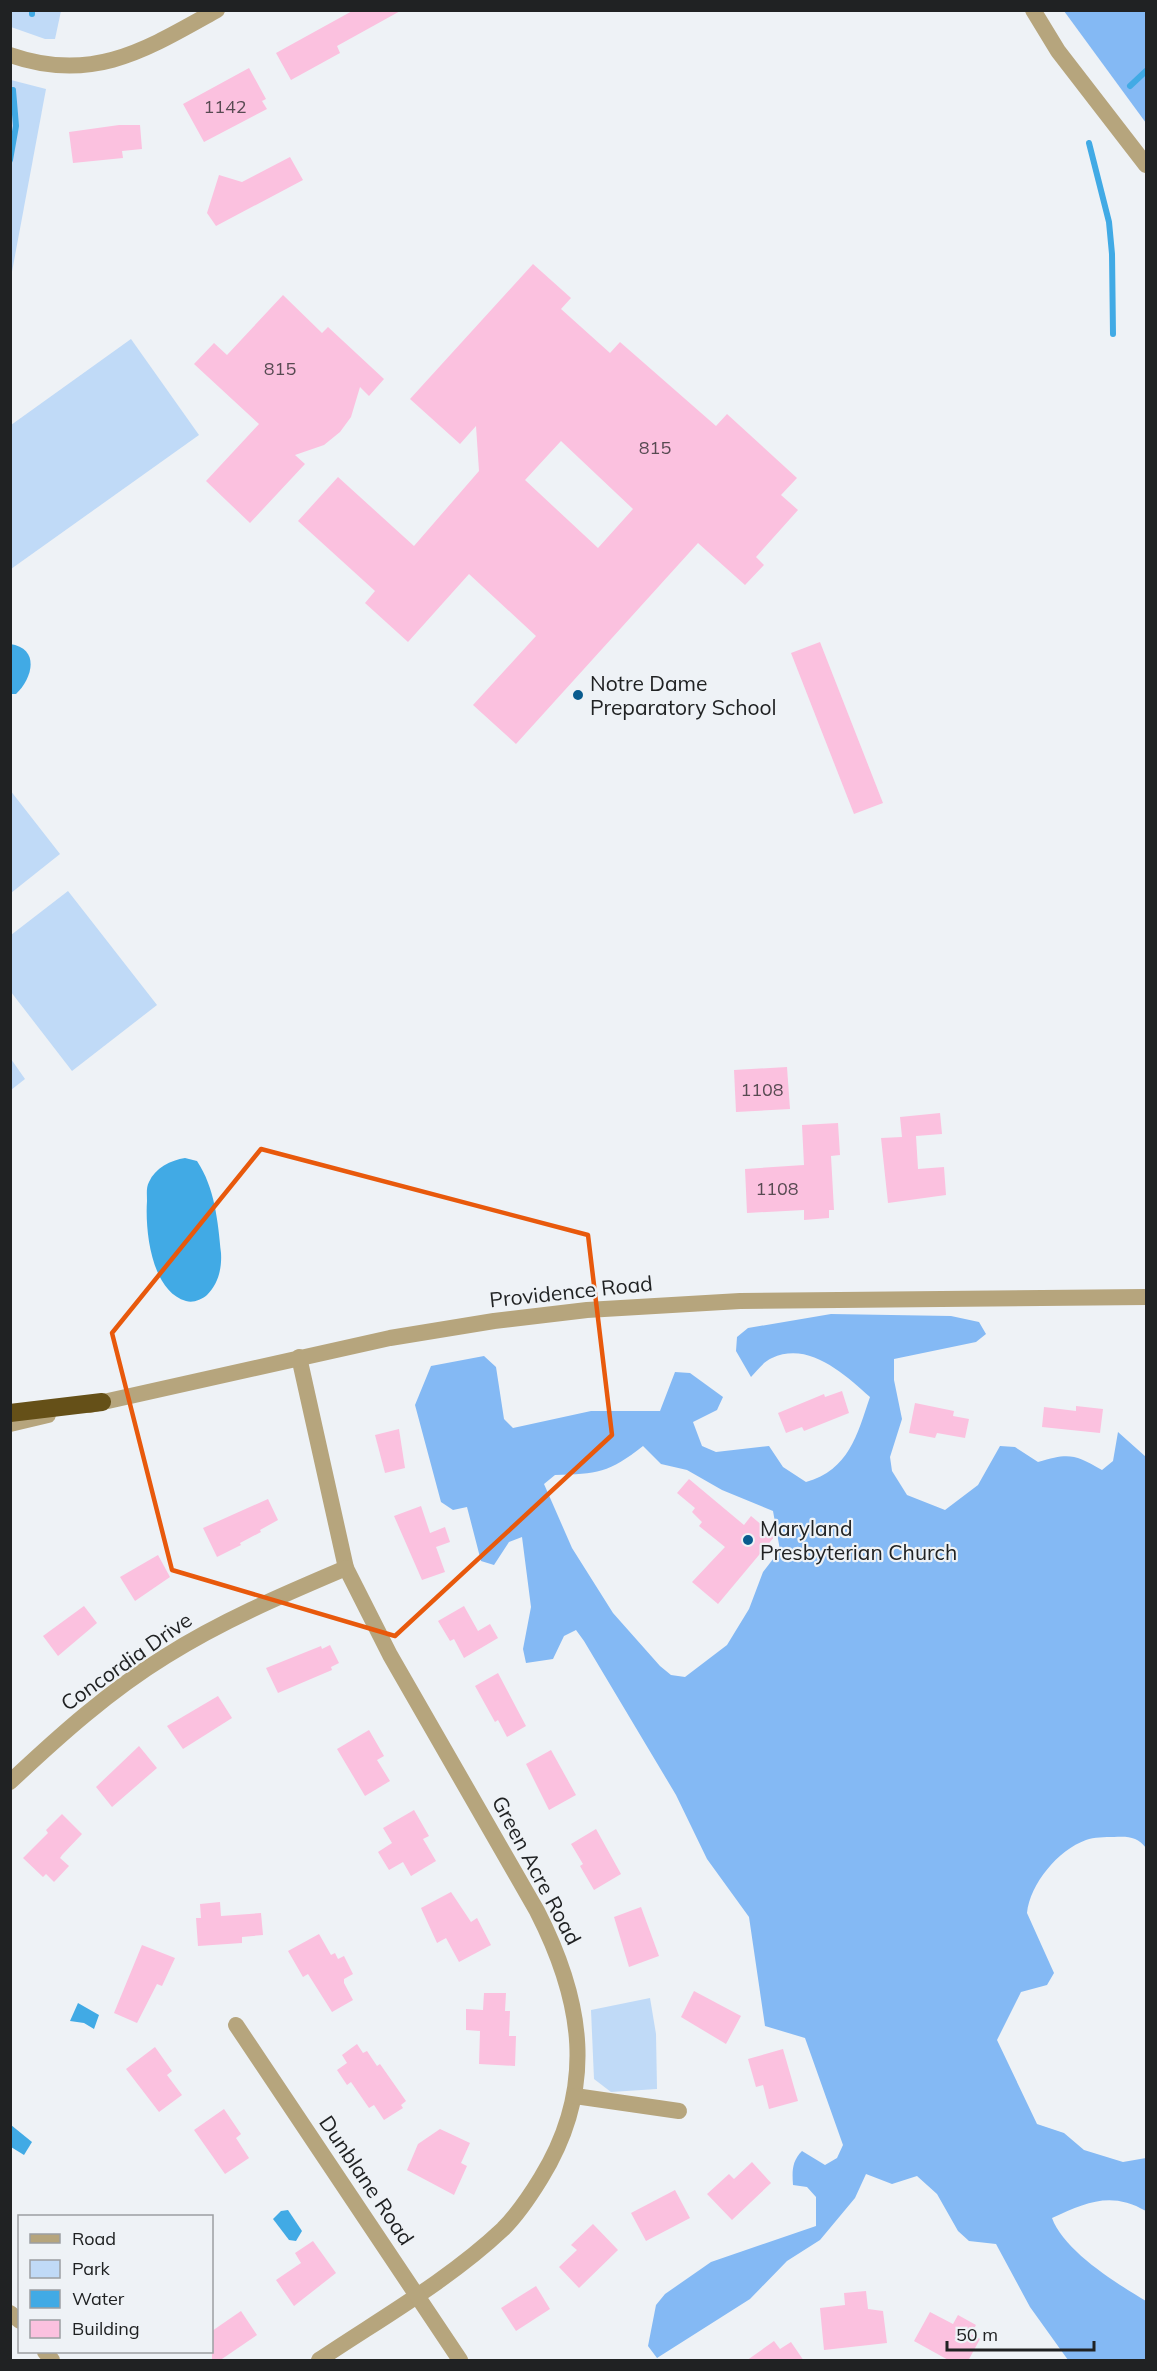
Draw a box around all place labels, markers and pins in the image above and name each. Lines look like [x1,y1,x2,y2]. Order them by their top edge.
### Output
place label: Notre Dame Preparatory School [590,670,777,720]
marker: Notre Dame Preparatory School [571,688,585,702]
place label: Maryland Presbyterian Church [760,1515,957,1565]
marker: Maryland Presbyterian Church [741,1533,755,1547]

